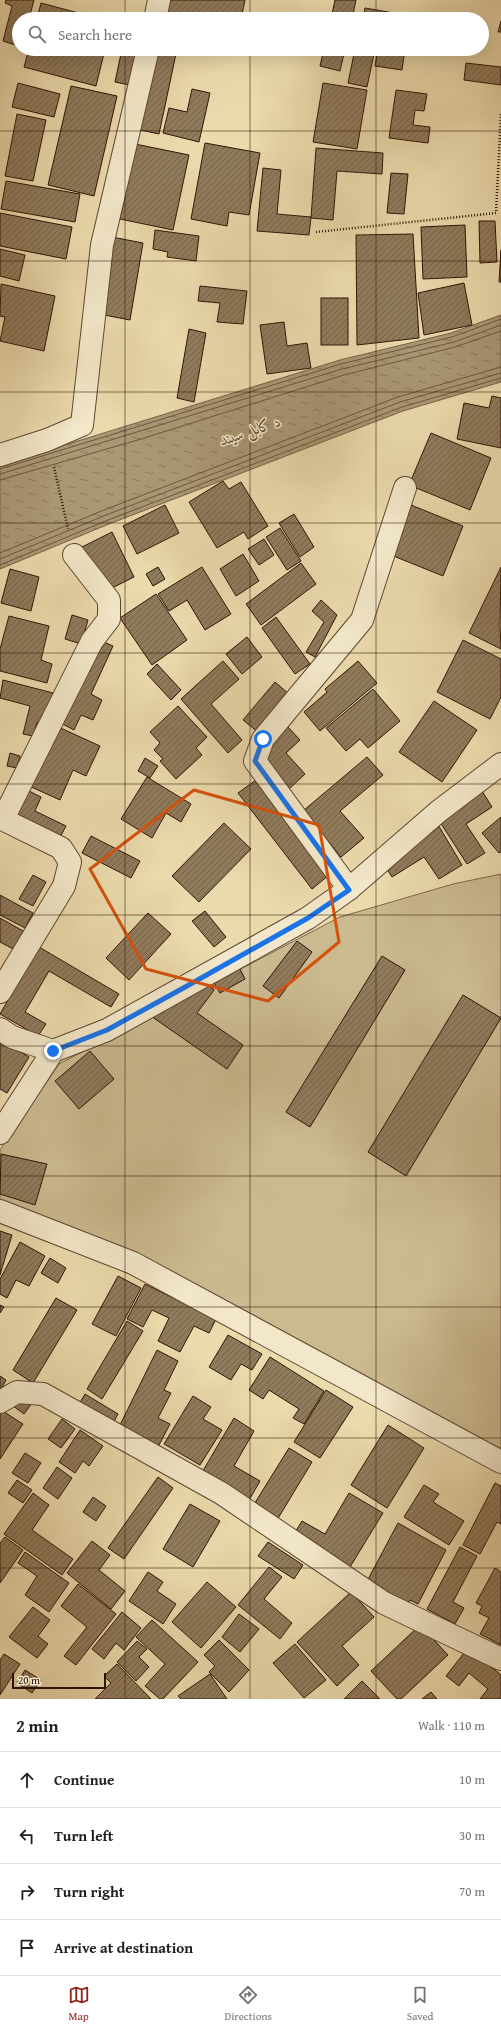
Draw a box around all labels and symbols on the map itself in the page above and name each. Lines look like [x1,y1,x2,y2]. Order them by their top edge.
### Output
water label: د کابل سيند [216,408,284,452]
route start [254,730,272,748]
route end [44,1042,62,1060]
scale bar [12,1671,106,1690]

